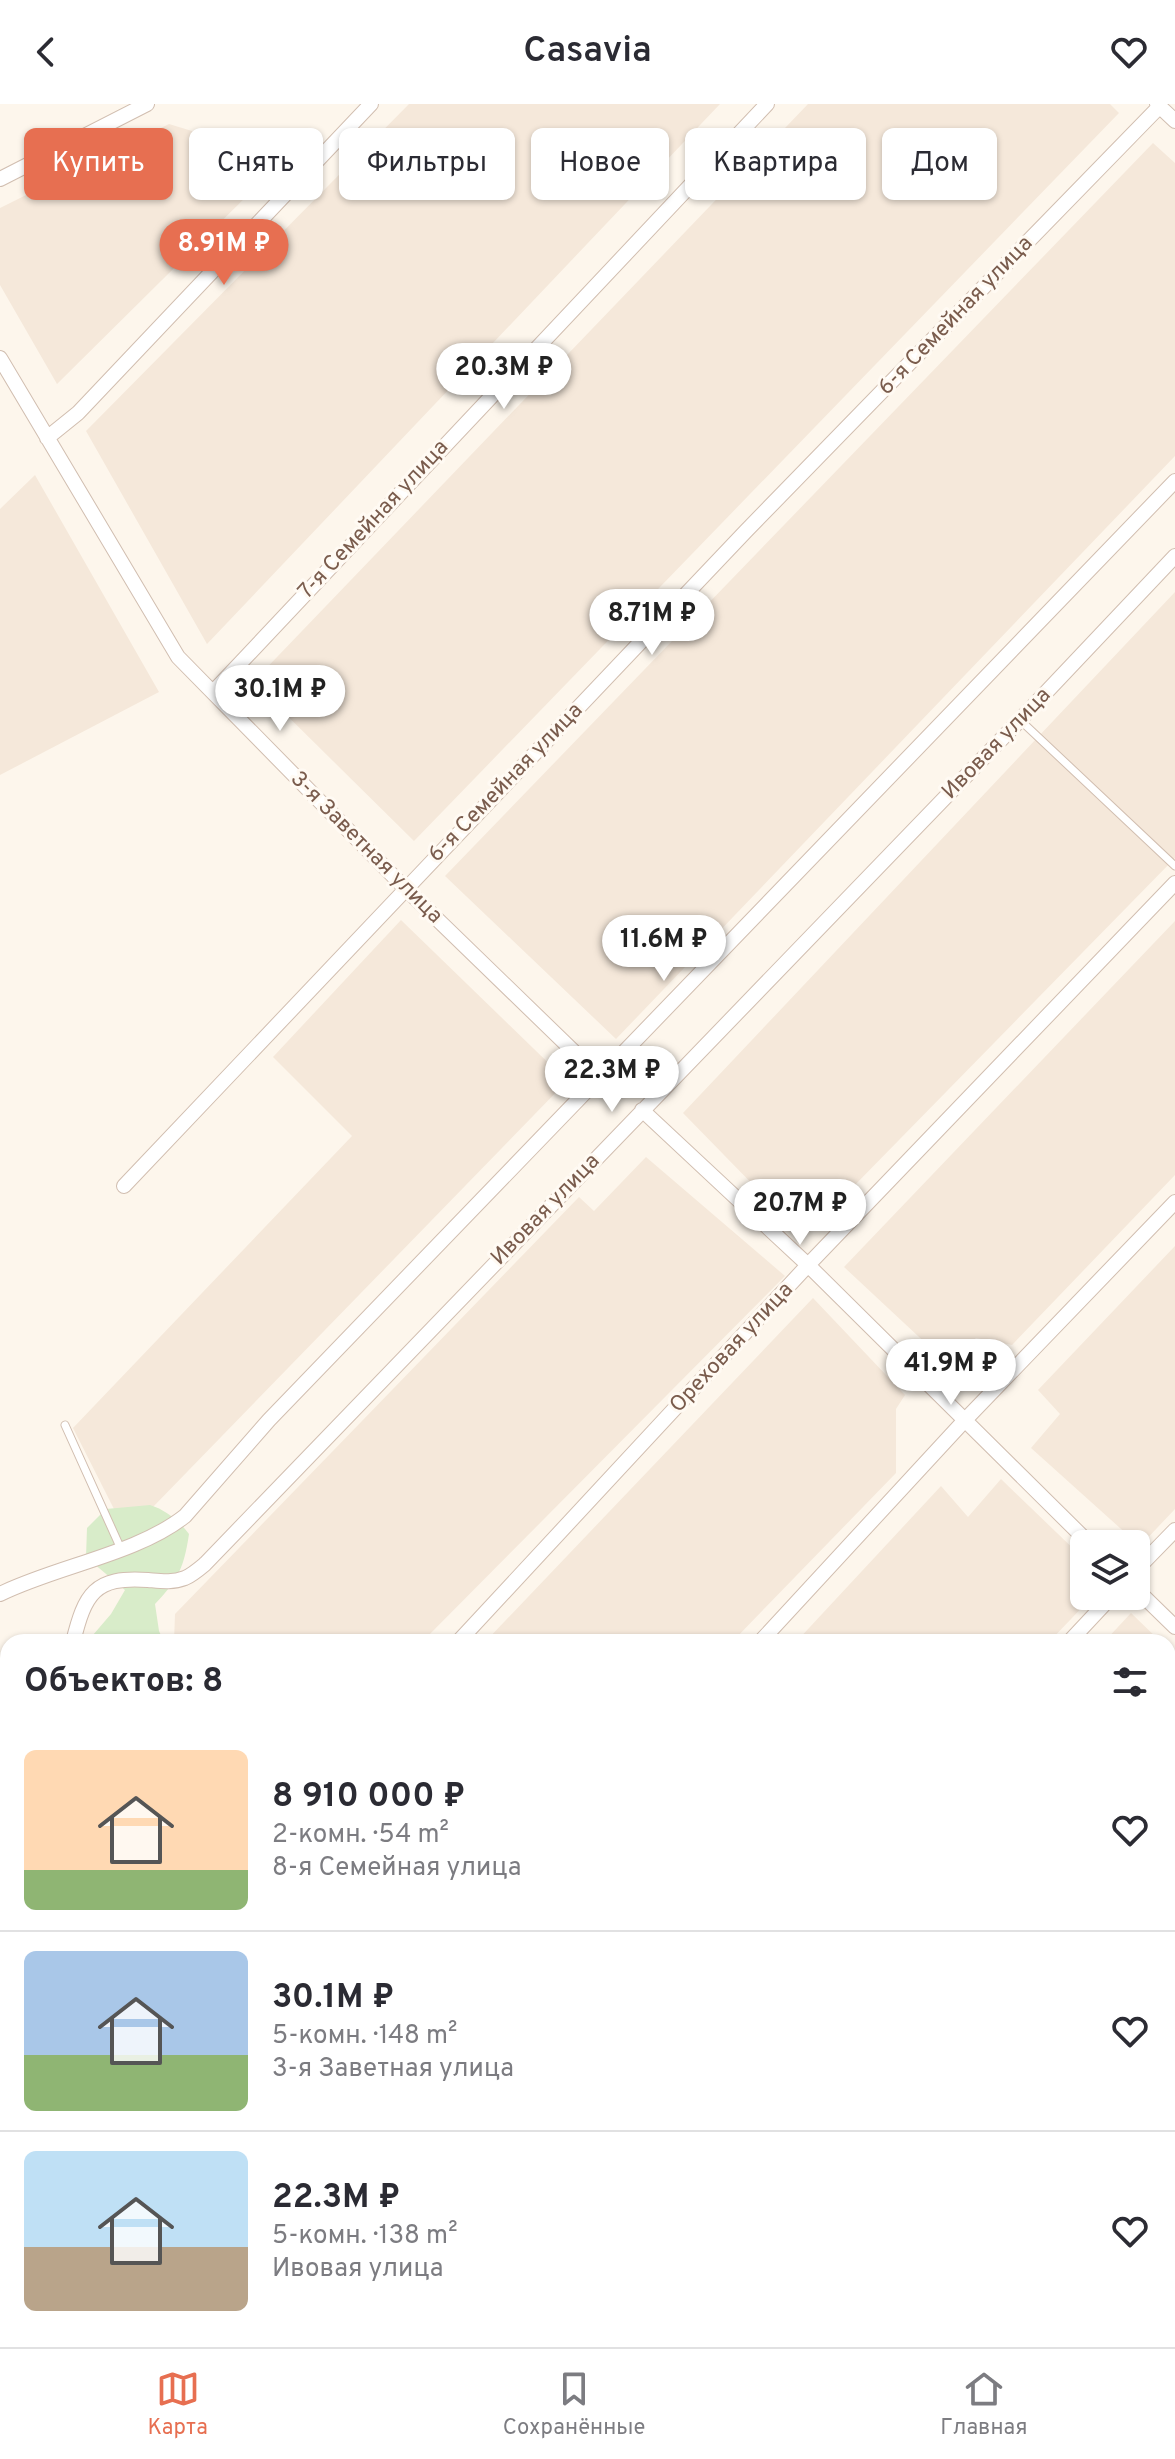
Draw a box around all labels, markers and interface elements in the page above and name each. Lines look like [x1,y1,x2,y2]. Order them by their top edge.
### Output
text: Casavia [523,29,652,75]
icon: back [24,30,68,74]
icon: heart [1107,30,1151,74]
chip: Купить [24,128,173,200]
chip: Снять [189,128,323,200]
chip: Фильтры [339,128,515,200]
chip: Новое [531,128,669,200]
chip: Квартира [685,128,866,200]
chip: Дом [882,128,997,200]
pin: 8.91M ₽ [150,219,298,287]
text: 8.91M ₽ [177,228,271,261]
street label: 6-я Семейная улица [873,231,1039,401]
pin: 20.3M ₽ [430,343,578,411]
text: 20.3M ₽ [454,352,554,385]
street label: 7-я Семейная улица [293,435,455,605]
pin: 8.71M ₽ [578,589,726,657]
text: 8.71M ₽ [607,598,697,631]
pin: 30.1M ₽ [206,665,354,733]
text: 30.1M ₽ [233,674,327,707]
street label: Ивовая улица [937,682,1057,806]
street label: 6-я Семейная улица [423,698,589,868]
street label: 3-я Заветная улица [284,766,448,930]
pin: 11.6M ₽ [590,915,738,983]
text: 11.6M ₽ [620,924,708,957]
pin: 22.3M ₽ [538,1046,686,1114]
text: 22.3M ₽ [563,1055,661,1088]
street label: Ивовая улица [486,1148,606,1272]
pin: 20.7M ₽ [726,1179,874,1247]
text: 20.7M ₽ [752,1188,848,1221]
street label: Ореховая улица [665,1277,799,1419]
pin: 41.9M ₽ [877,1339,1025,1407]
text: 41.9M ₽ [904,1348,998,1381]
map controls [1070,1530,1150,1610]
button: layers [1070,1530,1150,1610]
icon: filters [1108,1660,1152,1704]
text: Объектов: 8 [24,1661,223,1704]
text: 8 910 000 ₽ [272,1776,465,1819]
icon: home [88,1782,184,1878]
icon: heart [1108,1808,1152,1852]
text: 2-комн. · 54 m² [272,1819,449,1852]
text: 8-я Семейная улица [272,1852,521,1885]
text: 30.1M ₽ [272,1977,394,2020]
icon: home [88,1983,184,2079]
icon: heart [1108,2009,1152,2053]
text: 5-комн. · 148 m² [272,2020,458,2053]
text: 3-я Заветная улица [272,2053,514,2086]
text: 22.3M ₽ [272,2177,400,2220]
icon: home [88,2183,184,2279]
icon: heart [1108,2209,1152,2253]
text: 5-комн. · 138 m² [272,2220,458,2253]
text: Ивовая улица [272,2253,443,2286]
tab: Карта [147,2367,208,2442]
tab: Сохранённые [503,2367,645,2442]
tab: Главная [940,2367,1028,2442]

